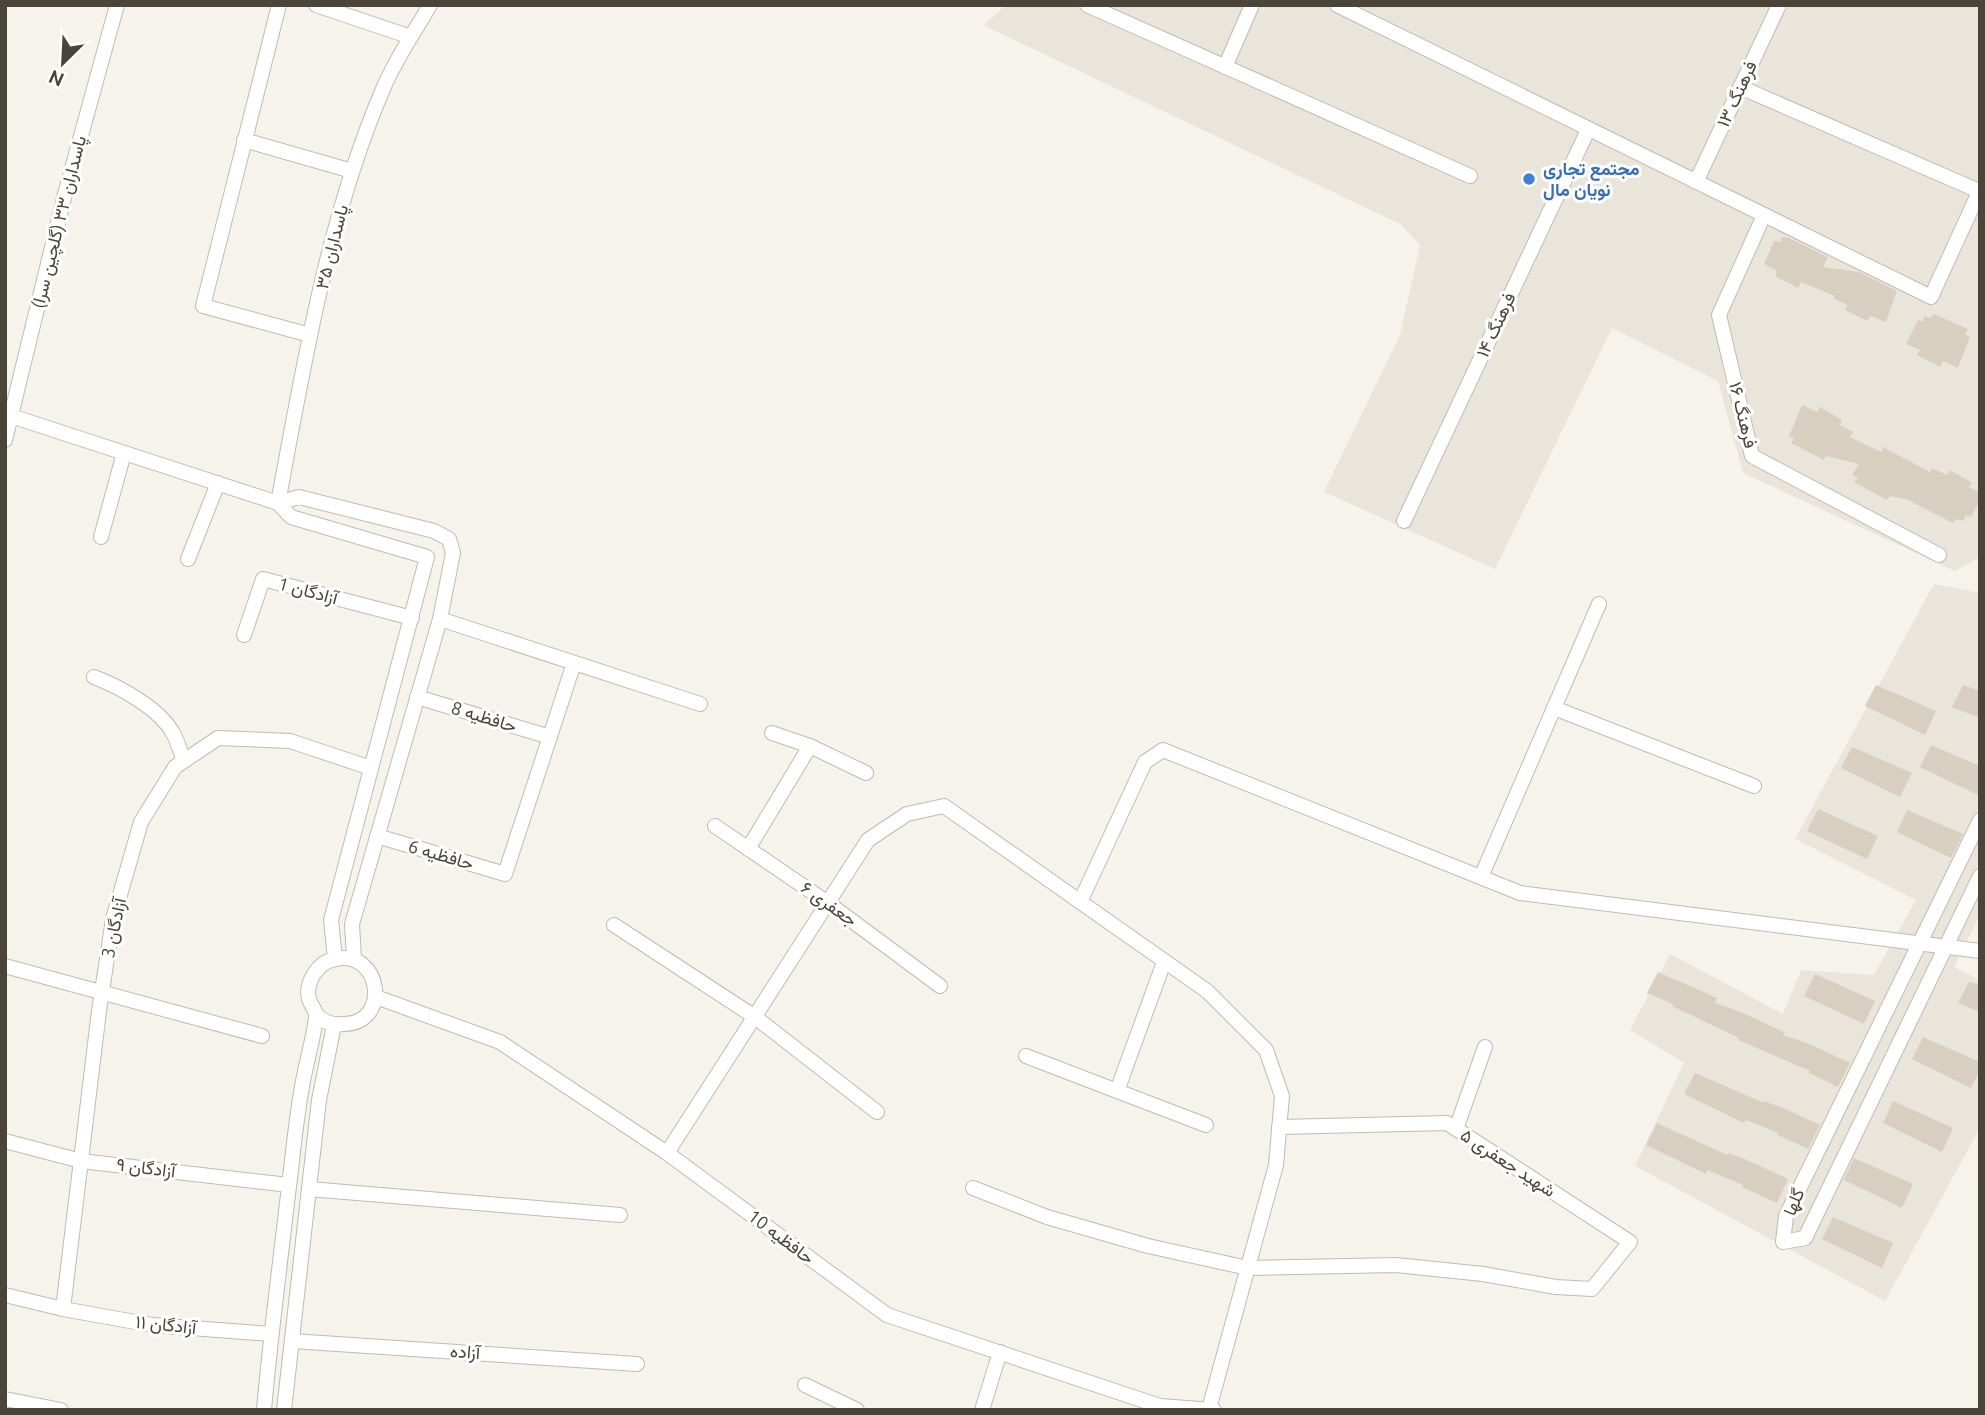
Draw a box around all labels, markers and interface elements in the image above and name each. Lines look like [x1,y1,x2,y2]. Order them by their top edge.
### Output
north arrow [28,28,98,98]
street label: فرهنگ ۱۳ [1712,57,1762,131]
text: N [45,66,67,91]
street label: پاسداران ۳۳ (گلچین سرا) [27,133,92,311]
place label: مجتمع تجاری نویان مال [1543,158,1640,201]
marker: مجتمع تجاری نویان مال [1521,171,1537,187]
street label: پاسداران ۳۵ [311,203,354,292]
street label: فرهنگ ۱۴ [1471,289,1521,361]
street label: فرهنگ ۱۶ [1724,380,1762,450]
street label: آزادگان 1 [276,572,342,610]
street label: حافظیه 8 [449,697,519,736]
street label: حافظیه 6 [406,835,476,874]
street label: جعفری ۶ [797,877,861,931]
street label: آزادگان 3 [97,894,131,960]
street label: شهید جعفری ۵ [1456,1124,1560,1202]
street label: آزادگان ۹ [115,1153,179,1183]
street label: گلها [1779,1185,1809,1219]
street label: حافظیه 10 [744,1205,819,1268]
street label: آزادگان ۱۱ [134,1311,199,1339]
street label: آزاده [449,1340,483,1364]

